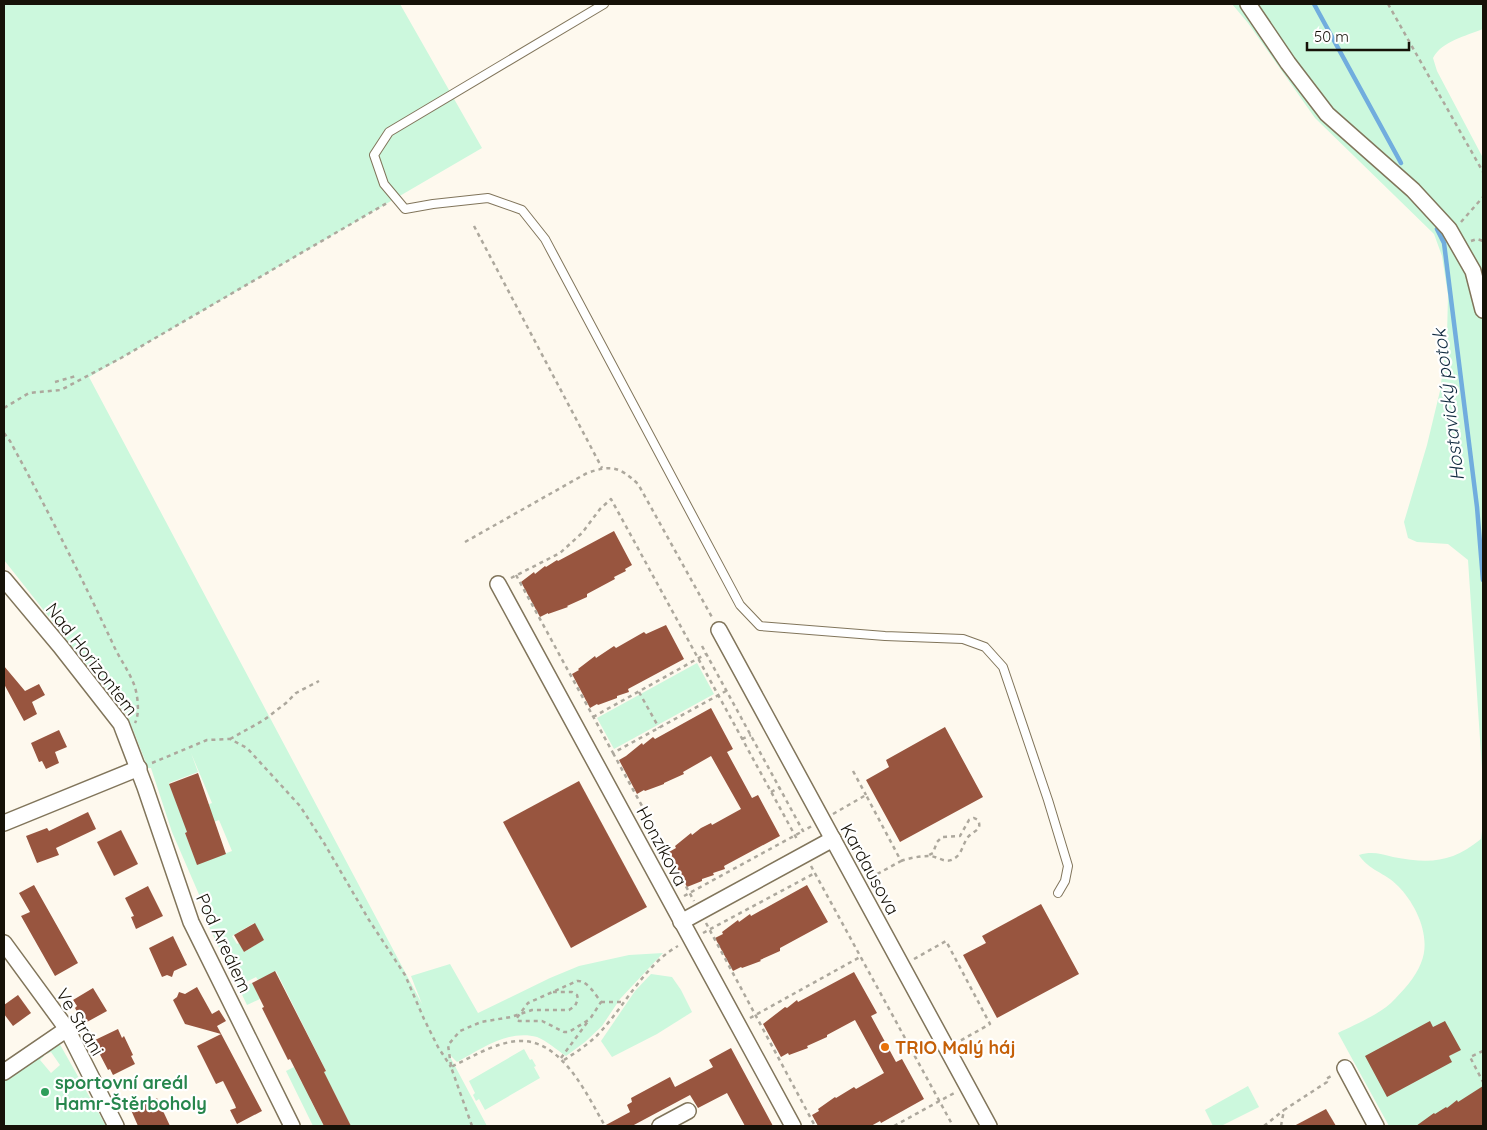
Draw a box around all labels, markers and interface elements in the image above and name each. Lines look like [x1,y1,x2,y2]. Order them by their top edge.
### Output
scale bar [1307,20,1410,52]
text: 50 m [1314,27,1349,46]
water label: Hostavický potok [1427,326,1469,482]
street label: Nad Horizontem [41,598,143,720]
street label: Honzíkova [631,802,693,890]
street label: Kardausova [835,819,905,919]
street label: Pod Areálem [191,890,257,996]
street label: Ve Stráni [51,984,109,1060]
place label: TRIO Malý háj [895,1036,1015,1059]
marker: TRIO Malý háj [879,1041,891,1053]
place label: sportovní areál Hamr-Štěrboholy [55,1071,207,1115]
marker: sportovní areál Hamr-Štěrboholy [39,1086,51,1098]

